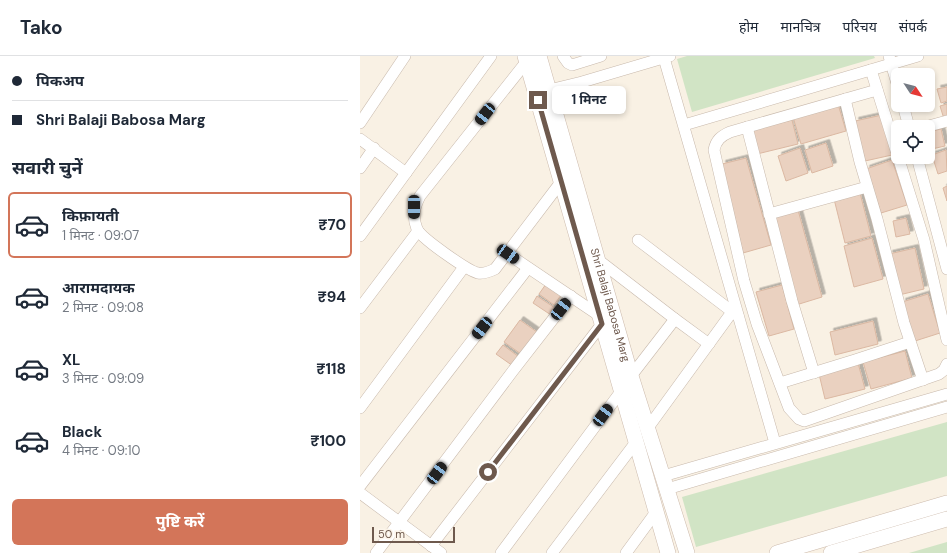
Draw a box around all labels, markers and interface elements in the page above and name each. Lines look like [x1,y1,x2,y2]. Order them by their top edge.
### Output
text: Tako [20,15,63,40]
text: होम [739,18,758,36]
text: मानचित्र [780,18,821,36]
text: परिचय [843,18,877,36]
text: संपर्क [899,18,927,36]
north arrow [891,68,935,112]
map controls [891,68,935,164]
text: पिकअप [36,71,84,91]
callout: 1 मिनट [552,86,626,114]
route end [529,91,547,109]
text: 1 मिनट [571,91,607,108]
car [473,101,497,127]
text: Shri Balaji Babosa Marg [36,110,206,130]
button: locate [891,120,935,164]
text: सवारी चुनें [12,156,82,180]
car [408,195,420,219]
text: किफ़ायती [62,206,119,226]
icon: car [14,207,50,243]
text: ₹70 [318,215,346,235]
text: 1 मिनट · 09:07 [62,227,139,244]
car [495,242,521,266]
street label: Shri Balaji Babosa Marg [588,246,634,363]
text: आरामदायक [62,278,135,298]
icon: car [14,279,50,315]
text: ₹94 [317,287,346,307]
car [549,296,573,322]
text: 2 मिनट · 09:08 [62,299,144,316]
car [470,315,494,341]
text: XL [62,350,80,370]
icon: car [14,351,50,387]
text: ₹118 [316,359,346,379]
text: 3 मिनट · 09:09 [62,370,144,387]
car [591,402,615,428]
text: Black [62,422,102,442]
icon: car [14,423,50,459]
text: ₹100 [310,431,346,451]
text: 4 मिनट · 09:10 [62,442,140,459]
car [425,460,449,486]
route start [479,463,497,481]
button: पुष्टि करें [12,499,348,545]
scale bar [372,525,455,544]
text: 50 m [378,527,405,541]

